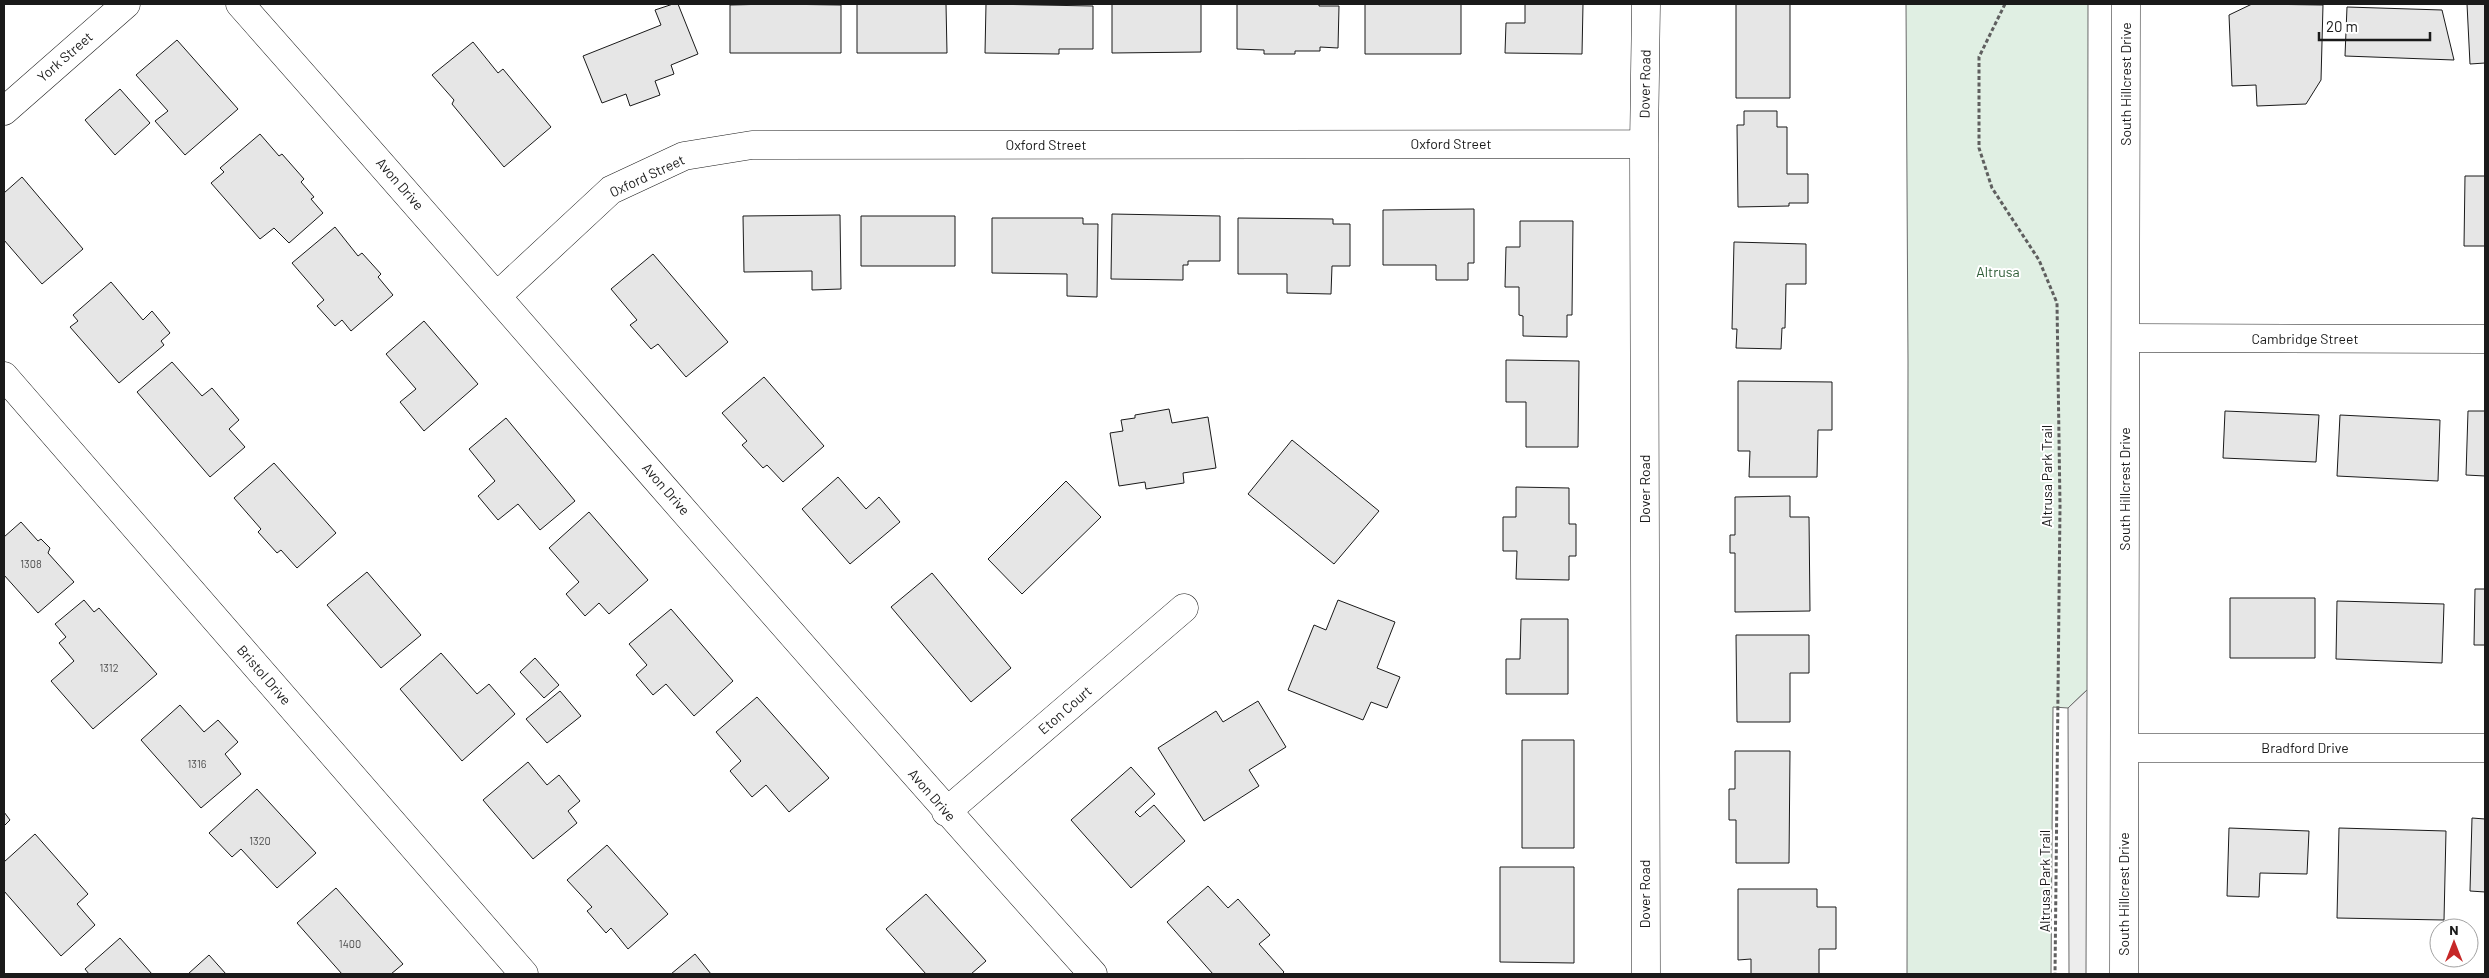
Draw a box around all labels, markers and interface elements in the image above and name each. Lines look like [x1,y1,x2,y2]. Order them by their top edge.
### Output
scale bar [2319,10,2430,42]
text: 20 m [2326,17,2358,35]
street label: South Hillcrest Drive [2117,22,2134,146]
street label: York Street [33,28,96,85]
street label: Dover Road [1635,49,1654,119]
street label: Oxford Street [1410,135,1492,152]
street label: Oxford Street [1005,136,1087,153]
street label: Oxford Street [606,151,687,200]
street label: Avon Drive [373,154,428,213]
park label: Altrusa [1976,263,2020,280]
street label: Cambridge Street [2251,330,2359,347]
street label: Altrusa Park Trail [2038,425,2055,527]
street label: South Hillcrest Drive [2116,427,2133,551]
street label: Dover Road [1636,455,1653,523]
street label: Avon Drive [639,459,694,518]
house number: 1308 [20,557,42,570]
street label: Bristol Drive [234,641,295,708]
house number: 1312 [99,661,119,674]
street label: Eton Court [1034,682,1095,737]
street label: Bradford Drive [2261,739,2349,756]
house number: 1316 [188,757,207,770]
street label: Avon Drive [905,765,960,824]
street label: Altrusa Park Trail [2036,830,2053,932]
street label: South Hillcrest Drive [2115,832,2132,956]
house number: 1320 [249,834,271,847]
street label: Dover Road [1636,860,1653,928]
north arrow [2429,918,2479,968]
text: N [2449,921,2459,938]
house number: 1400 [339,937,361,950]

